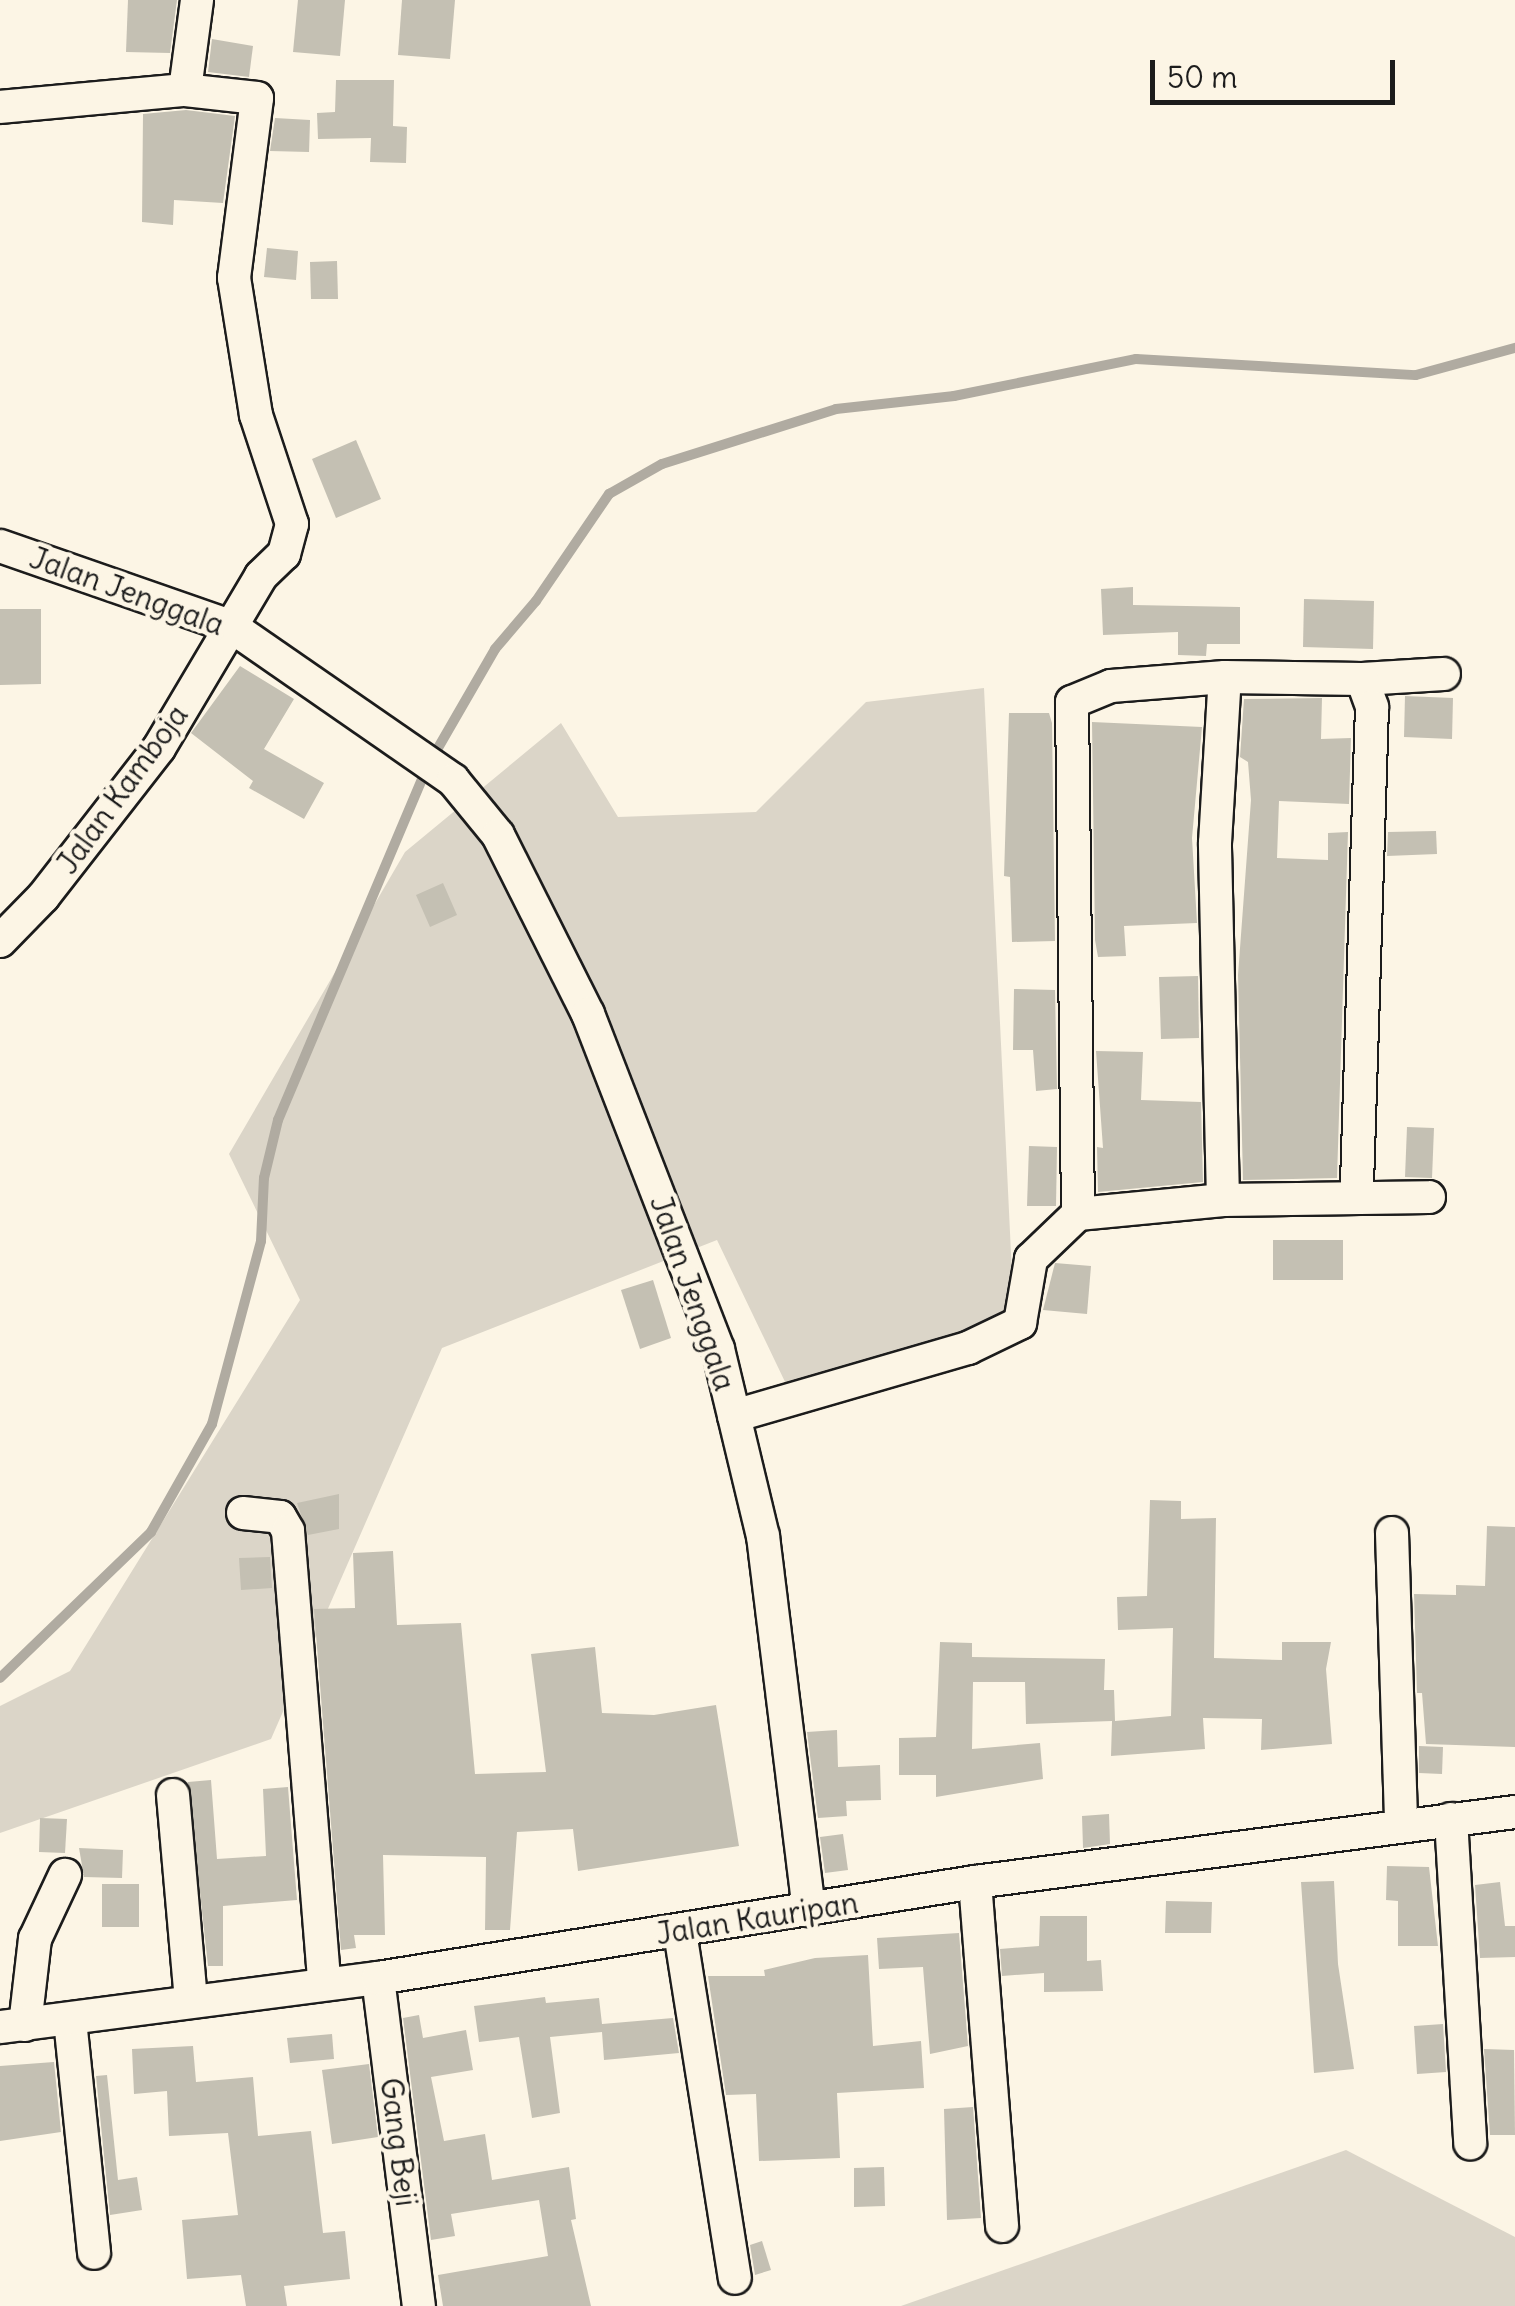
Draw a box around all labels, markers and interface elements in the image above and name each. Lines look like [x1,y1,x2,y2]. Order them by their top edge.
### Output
scale bar [1155,40,1400,102]
text: 50 m [1167,58,1237,96]
street label: Jalan Jenggala [25,539,229,643]
street label: Jalan Kamboja [49,698,195,880]
street label: Jalan Jenggala [643,1191,743,1395]
street label: Jalan Kauripan [653,1884,861,1952]
street label: Gang Beji [373,2076,425,2208]

